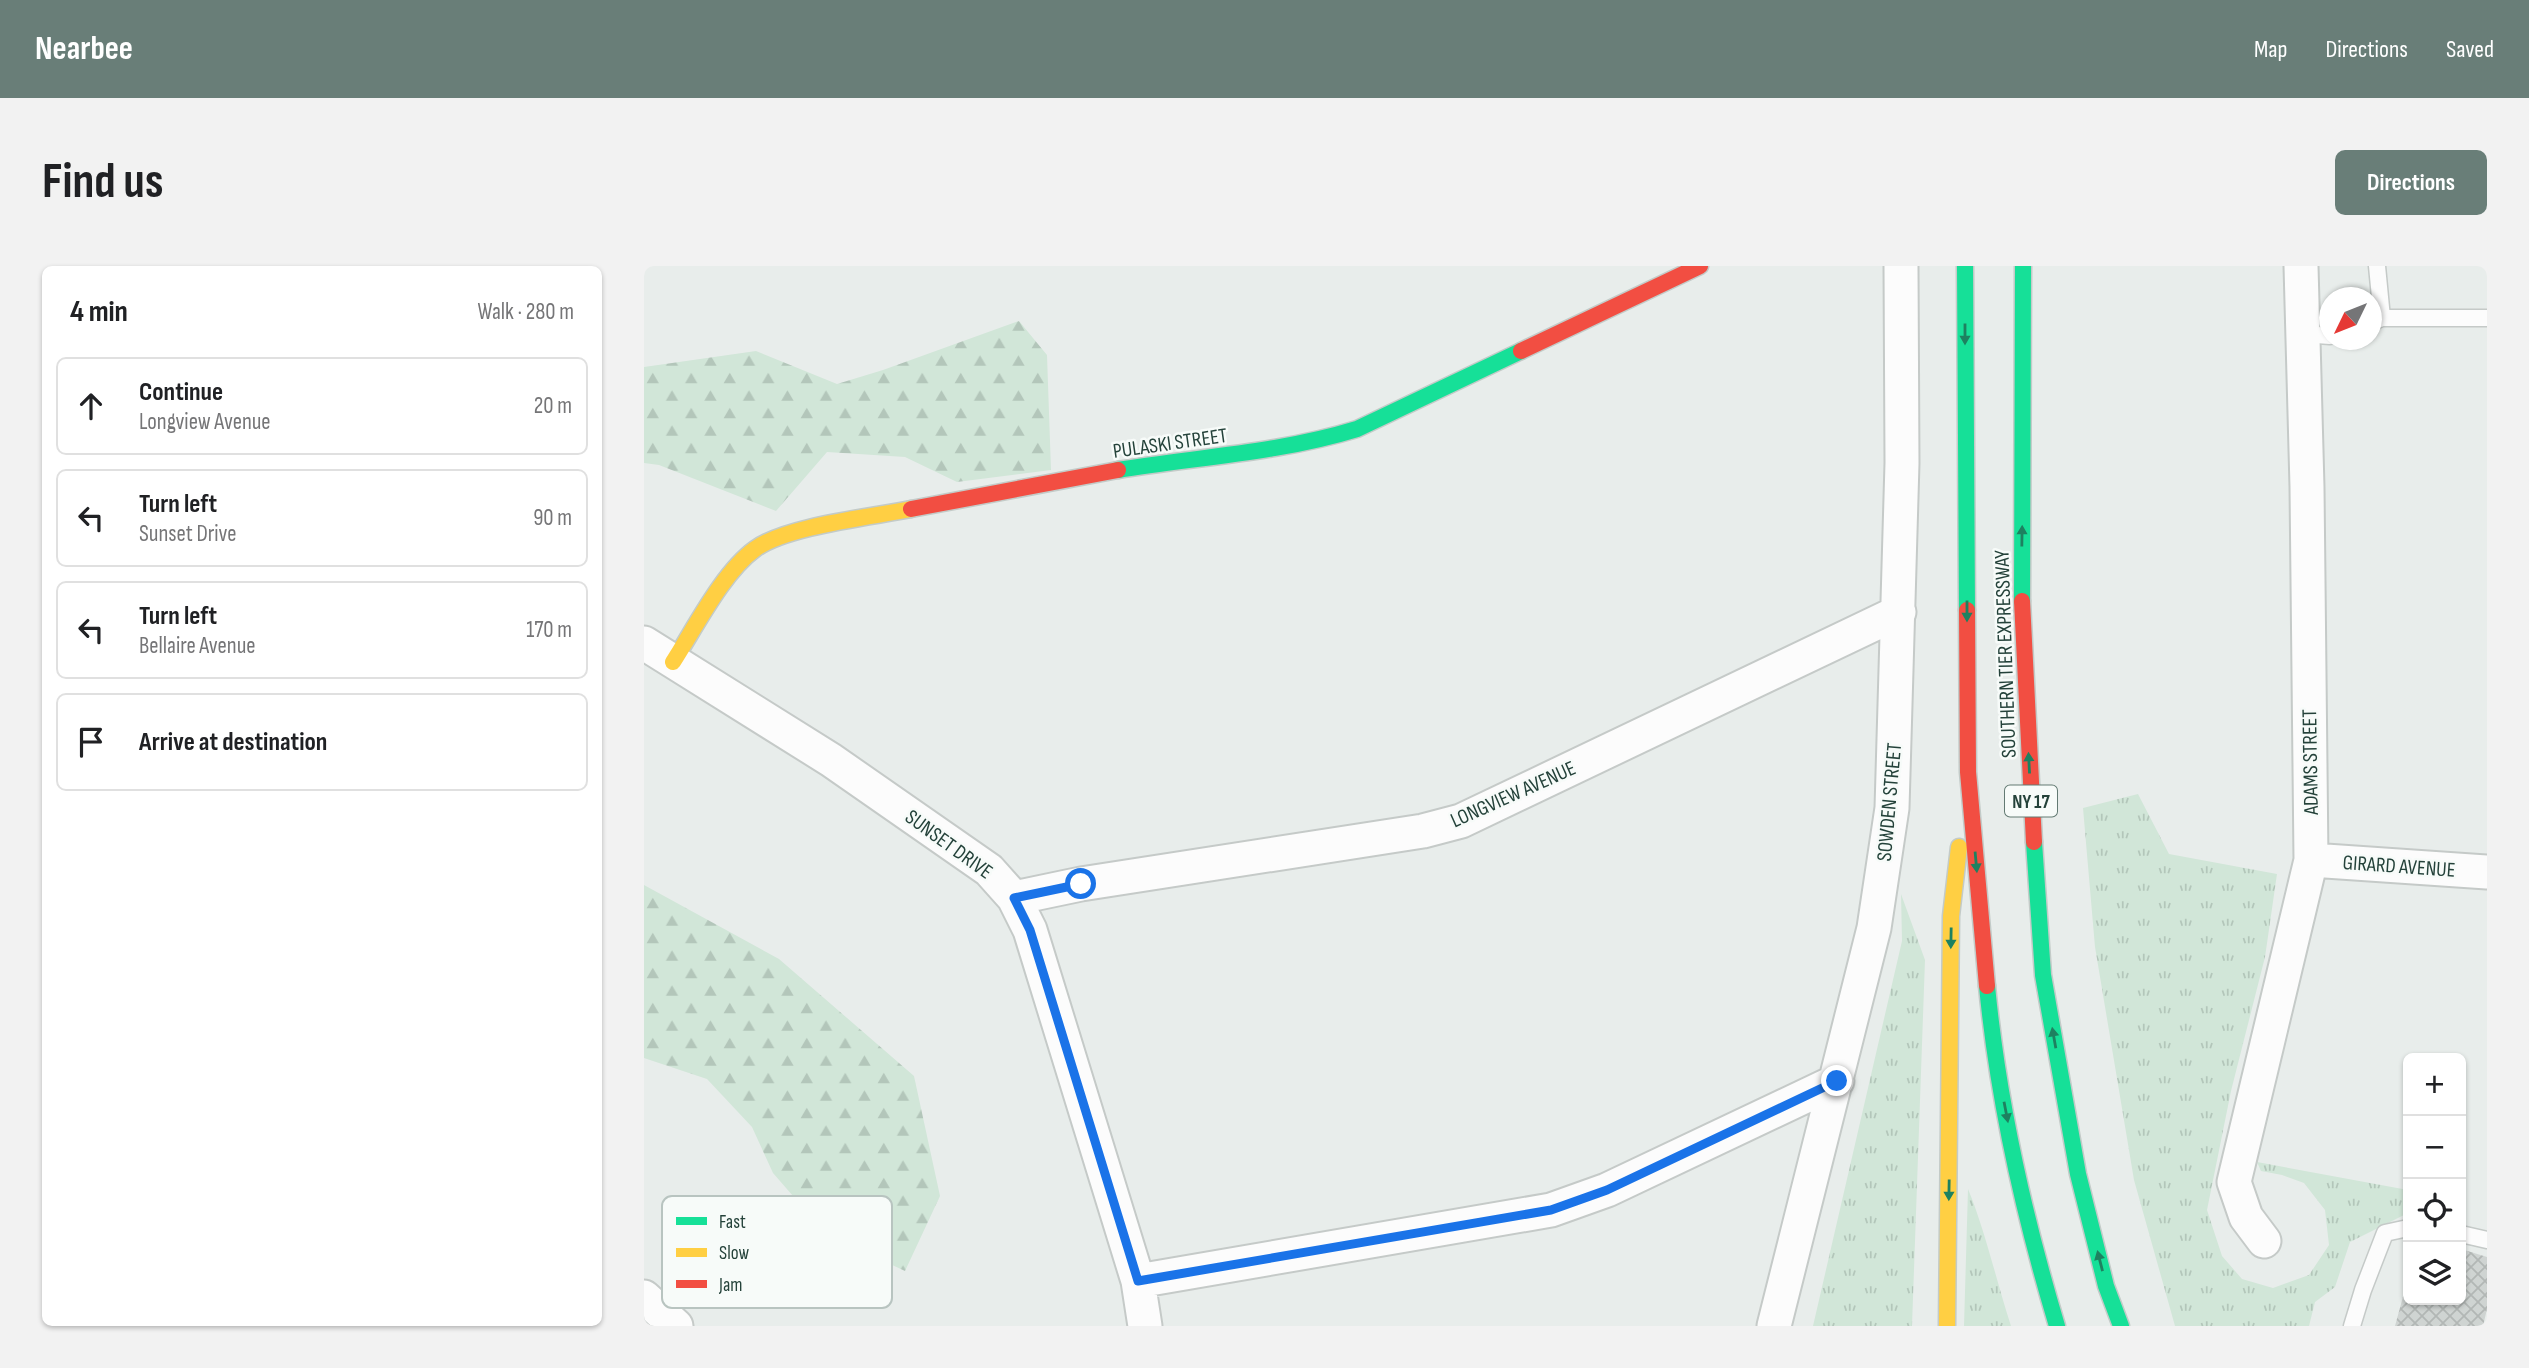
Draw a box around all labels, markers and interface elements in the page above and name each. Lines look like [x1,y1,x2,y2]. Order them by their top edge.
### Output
text: Nearbee [35,29,133,69]
text: Map [2254,35,2287,64]
text: Directions [2325,35,2408,64]
text: Saved [2446,35,2494,64]
button: Directions [2335,150,2487,215]
text: Find us [42,153,164,212]
north arrow [2319,287,2382,350]
text: 4 min [70,294,128,330]
text: Walk · 280 m [478,298,574,326]
one-way arrow [1959,323,1971,345]
text: Continue [139,377,223,408]
icon: ahead [72,387,110,425]
text: 20 m [534,392,572,420]
text: Longview Avenue [139,408,271,436]
street label: PULASKI STREET [1111,423,1229,464]
text: Turn left [139,489,217,520]
icon: left [72,499,110,537]
text: 90 m [533,504,572,532]
text: Sunset Drive [139,520,237,548]
one-way arrow [2017,525,2028,547]
street label: SOUTHERN TIER EXPRESSWAY [1989,549,2022,758]
one-way arrow [1961,600,1973,622]
text: Turn left [139,601,217,632]
icon: left [72,611,110,649]
text: 170 m [526,616,572,644]
text: Bellaire Avenue [139,632,256,660]
street label: ADAMS STREET [2297,708,2324,816]
icon: arrive [72,723,110,761]
text: Arrive at destination [139,727,327,758]
street label: SOWDEN STREET [1872,741,1907,862]
one-way arrow [2024,752,2035,774]
street label: LONGVIEW AVENUE [1447,756,1580,833]
road number: NY 17 [2005,786,2057,816]
street label: SUNSET DRIVE [900,804,997,884]
street label: GIRARD AVENUE [2342,850,2456,883]
one-way arrow [1971,852,1982,874]
route start [1065,868,1096,899]
one-way arrow [1945,927,1957,949]
one-way arrow [2048,1027,2059,1049]
map controls [2403,1053,2466,1305]
button: + [2403,1053,2466,1116]
route end [1821,1065,1852,1096]
one-way arrow [2001,1101,2012,1123]
button: − [2403,1116,2466,1179]
one-way arrow [1943,1179,1954,1201]
button: locate [2403,1179,2466,1242]
legend [662,1196,892,1308]
text: Fast [719,1211,746,1234]
text: Slow [719,1242,749,1265]
button: layers [2403,1242,2466,1305]
one-way arrow [2094,1250,2105,1272]
text: Jam [718,1274,742,1297]

